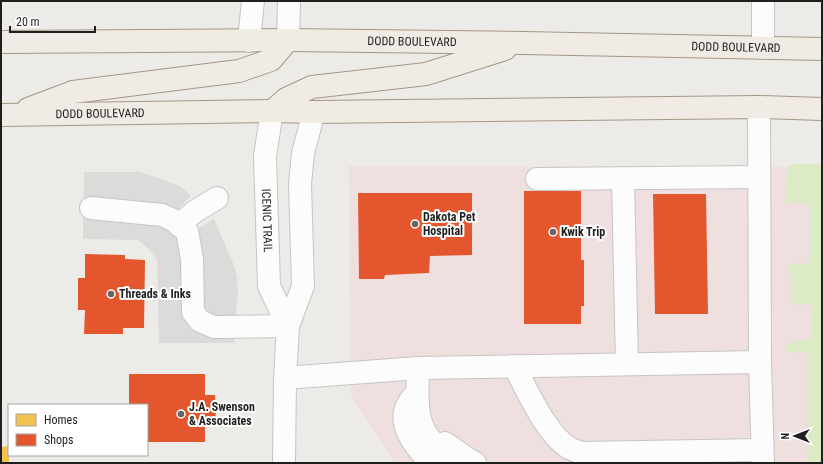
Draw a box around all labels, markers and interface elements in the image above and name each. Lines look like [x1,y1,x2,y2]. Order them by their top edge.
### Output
scale bar [10,8,95,34]
text: 20 m [16,15,40,29]
street label: DODD BOULEVARD [367,34,457,49]
street label: DODD BOULEVARD [691,39,781,55]
street label: DODD BOULEVARD [55,106,145,121]
street label: ICENIC TRAIL [259,188,275,253]
place label: Dakota Pet Hospital [423,210,476,238]
marker: Dakota Pet Hospital [410,219,420,229]
place label: Kwik Trip [561,225,605,239]
marker: Kwik Trip [548,227,558,237]
place label: Threads & Inks [119,287,191,301]
marker: Threads & Inks [106,289,116,299]
place label: J.A. Swenson & Associates [189,400,255,428]
legend [8,404,148,456]
marker: J.A. Swenson & Associates [176,409,186,419]
text: Homes [44,413,78,427]
north arrow [775,416,815,456]
text: N [779,432,792,439]
text: Shops [44,433,73,447]

